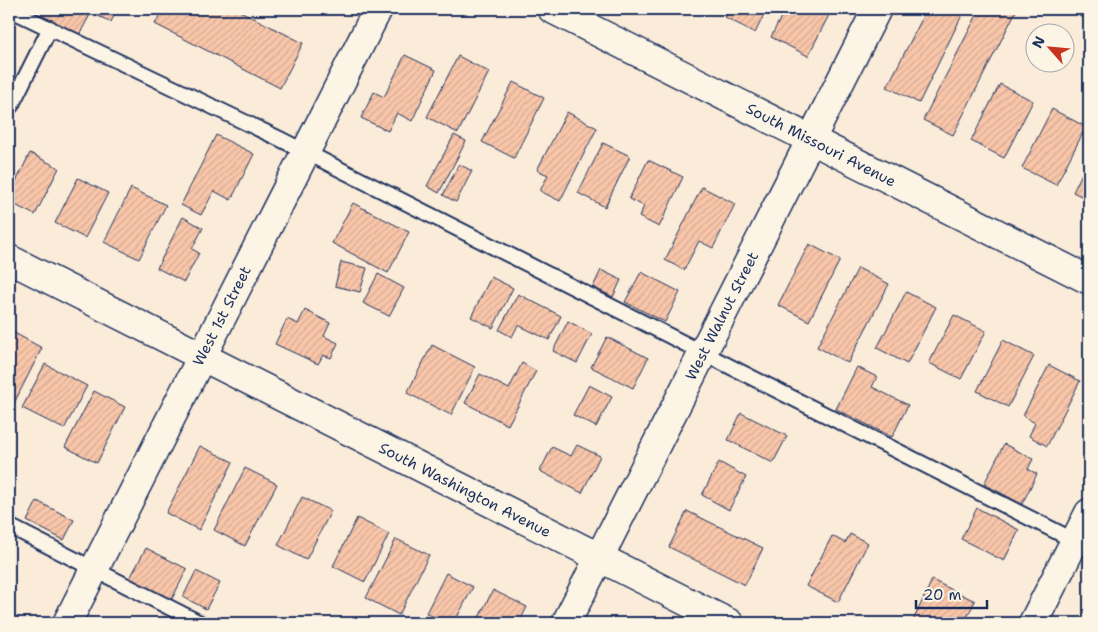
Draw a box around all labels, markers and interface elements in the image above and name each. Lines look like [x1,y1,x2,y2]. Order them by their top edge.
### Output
north arrow [1026,22,1076,72]
text: N [1028,33,1049,51]
street label: South Missouri Avenue [743,98,899,192]
street label: West Walnut Street [681,248,763,384]
street label: West 1st Street [188,263,256,369]
street label: South Washington Avenue [376,438,554,542]
scale bar [916,577,987,609]
text: 20 m [923,585,962,605]

